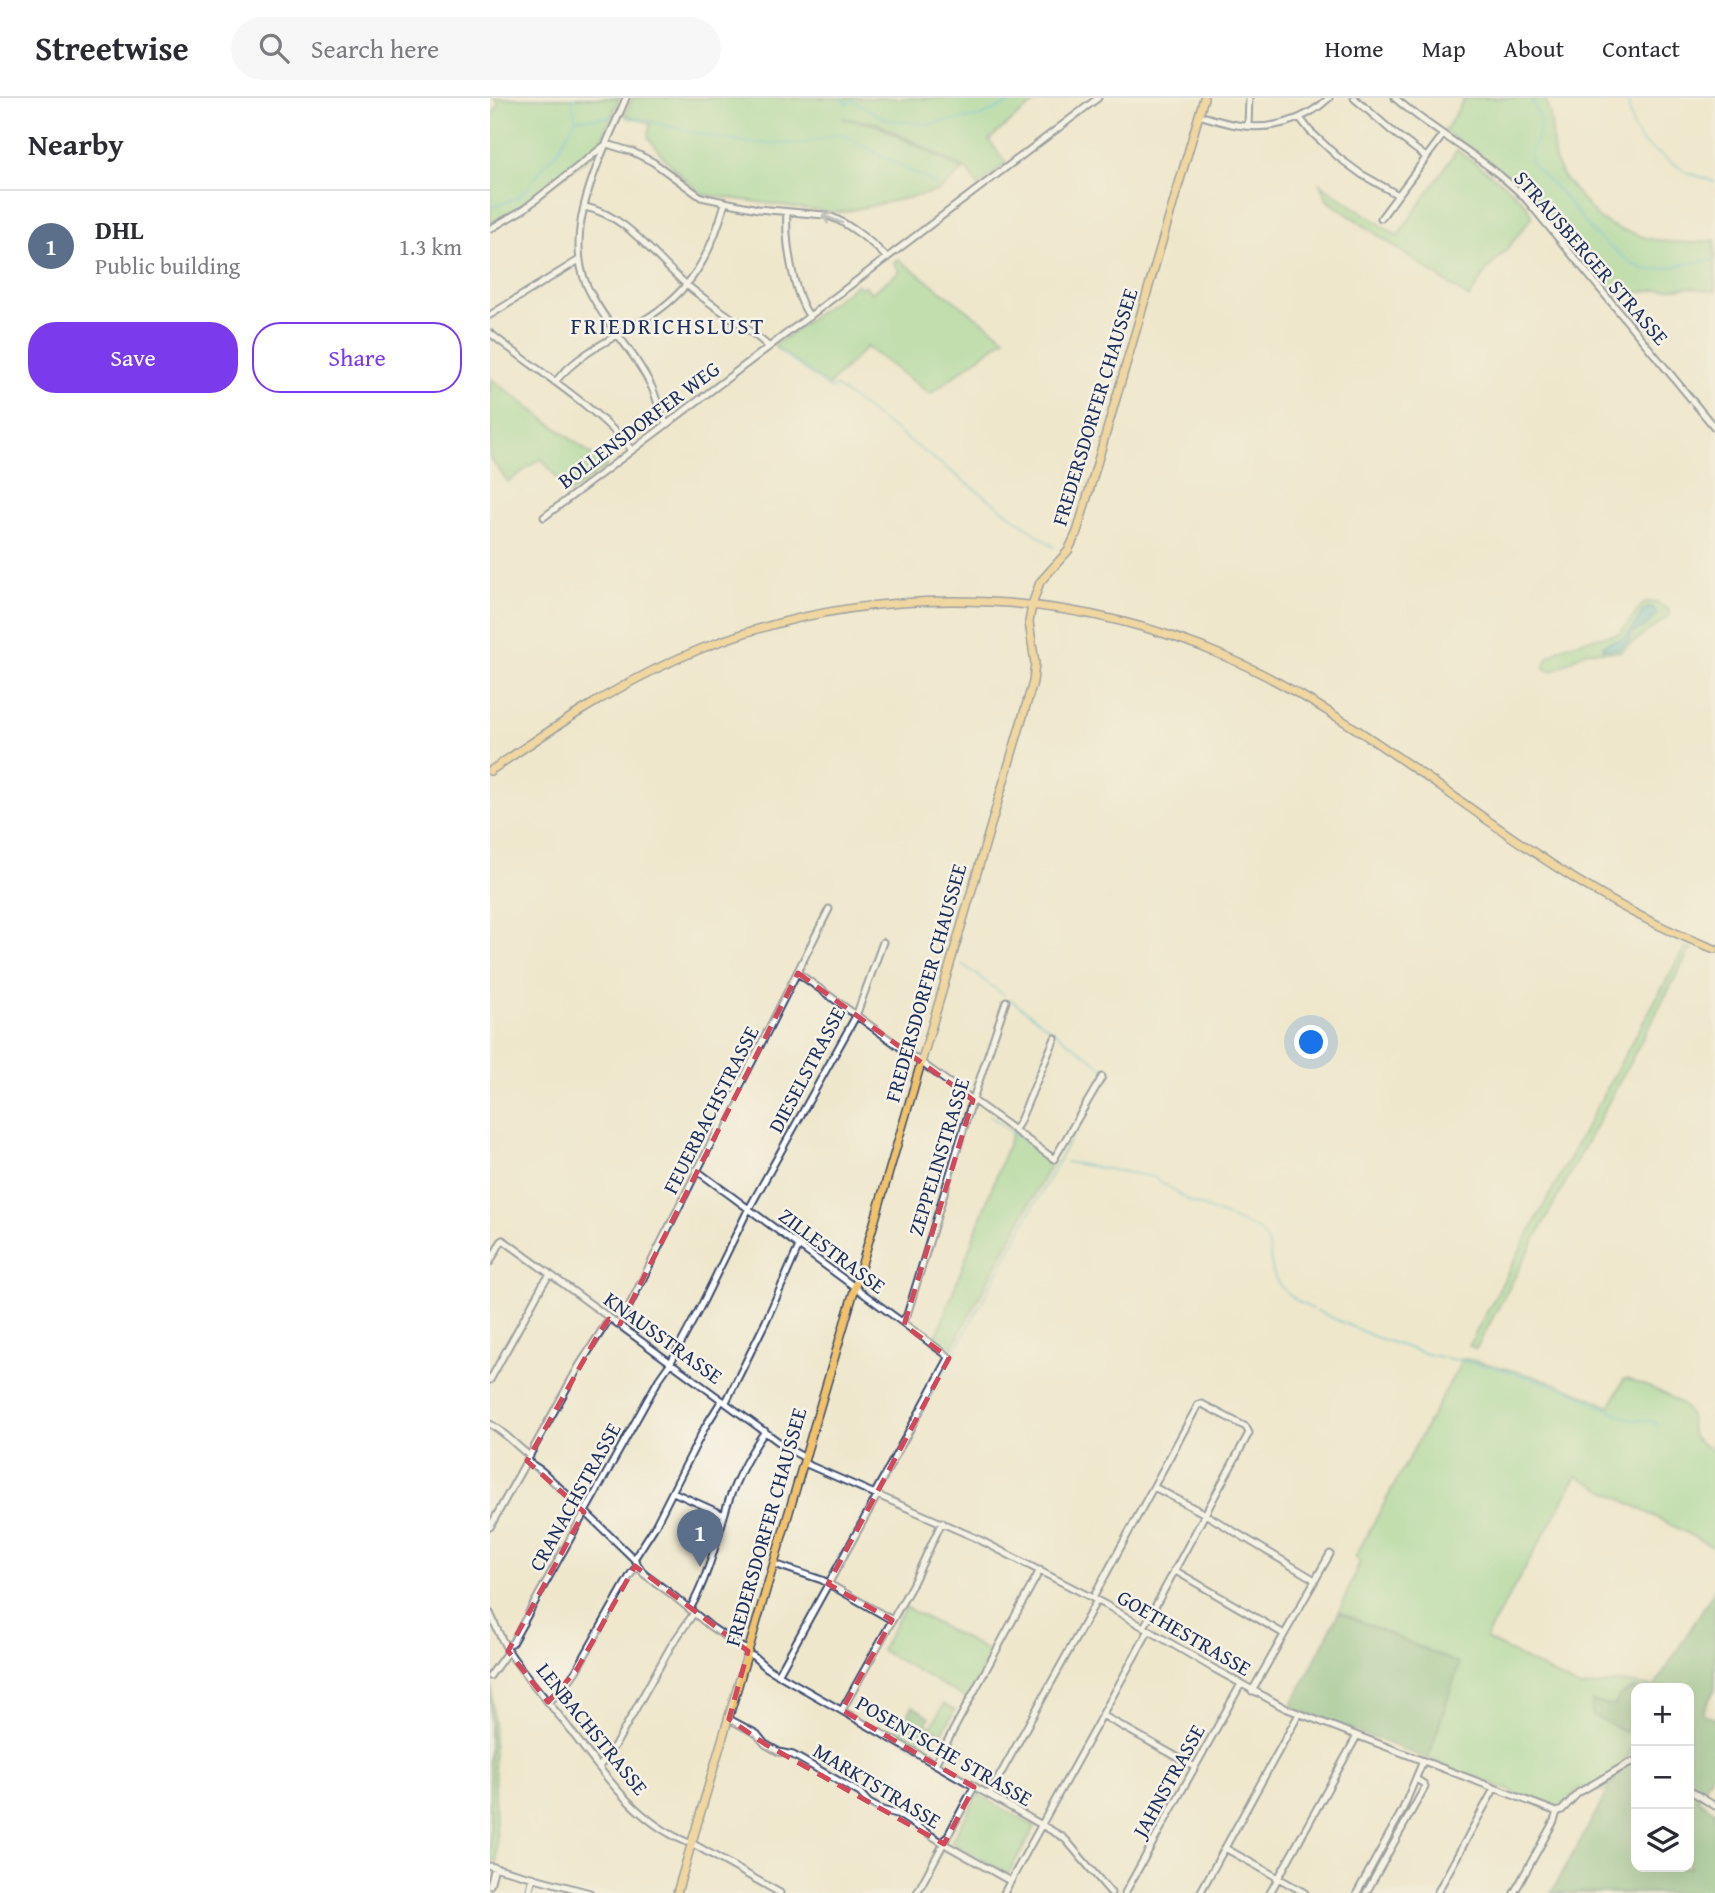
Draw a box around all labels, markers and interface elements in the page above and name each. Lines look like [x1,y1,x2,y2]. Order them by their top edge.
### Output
search box [231,17,721,80]
text: Streetwise [35,24,189,72]
icon: search [255,29,293,67]
text: Search here [311,29,439,68]
text: Home [1325,31,1384,66]
text: Map [1422,31,1466,66]
text: About [1504,31,1564,66]
text: Contact [1602,31,1680,66]
text: Nearby [28,122,124,166]
street label: STRAUSBERGER STRASSE [1507,164,1676,352]
text: DHL [95,210,143,249]
one-way arrow [822,211,843,224]
text: 1 [45,230,57,263]
text: 1.3 km [399,230,462,263]
text: Public building [95,249,240,282]
street label: FREDERSDORFER CHAUSSEE [1044,284,1146,529]
district label: FRIEDRICHSLUST [571,309,765,342]
button: Save [28,322,238,393]
button: Share [252,322,462,393]
street label: BOLLENSDORFER WEG [551,353,726,496]
street label: FREDERSDORFER CHAUSSEE [877,860,975,1106]
street label: DIESELSTRASSE [760,1001,853,1138]
street label: FEUERBACHSTRASSE [655,1020,767,1199]
your location [1294,1025,1328,1059]
street label: ZEPPELINSTRASSE [900,1074,977,1240]
street label: ZILLESTRASSE [772,1200,893,1301]
street label: KNAUSSTRASSE [597,1284,729,1392]
street label: FREDERSDORFER CHAUSSEE [717,1404,815,1650]
street label: CRANACHSTRASSE [521,1416,628,1577]
pin: 1 [677,1509,723,1567]
street label: GOETHESTRASSE [1112,1582,1257,1684]
street label: LENBACHSTRASSE [529,1656,656,1802]
map controls [1631,1683,1694,1872]
button: + [1631,1683,1694,1746]
street label: POSENTSCHE STRASSE [850,1687,1039,1814]
street label: JAHNSTRASSE [1123,1718,1213,1846]
street label: MARKTSTRASSE [807,1735,947,1836]
button: − [1631,1746,1694,1809]
button: layers [1631,1809,1694,1872]

